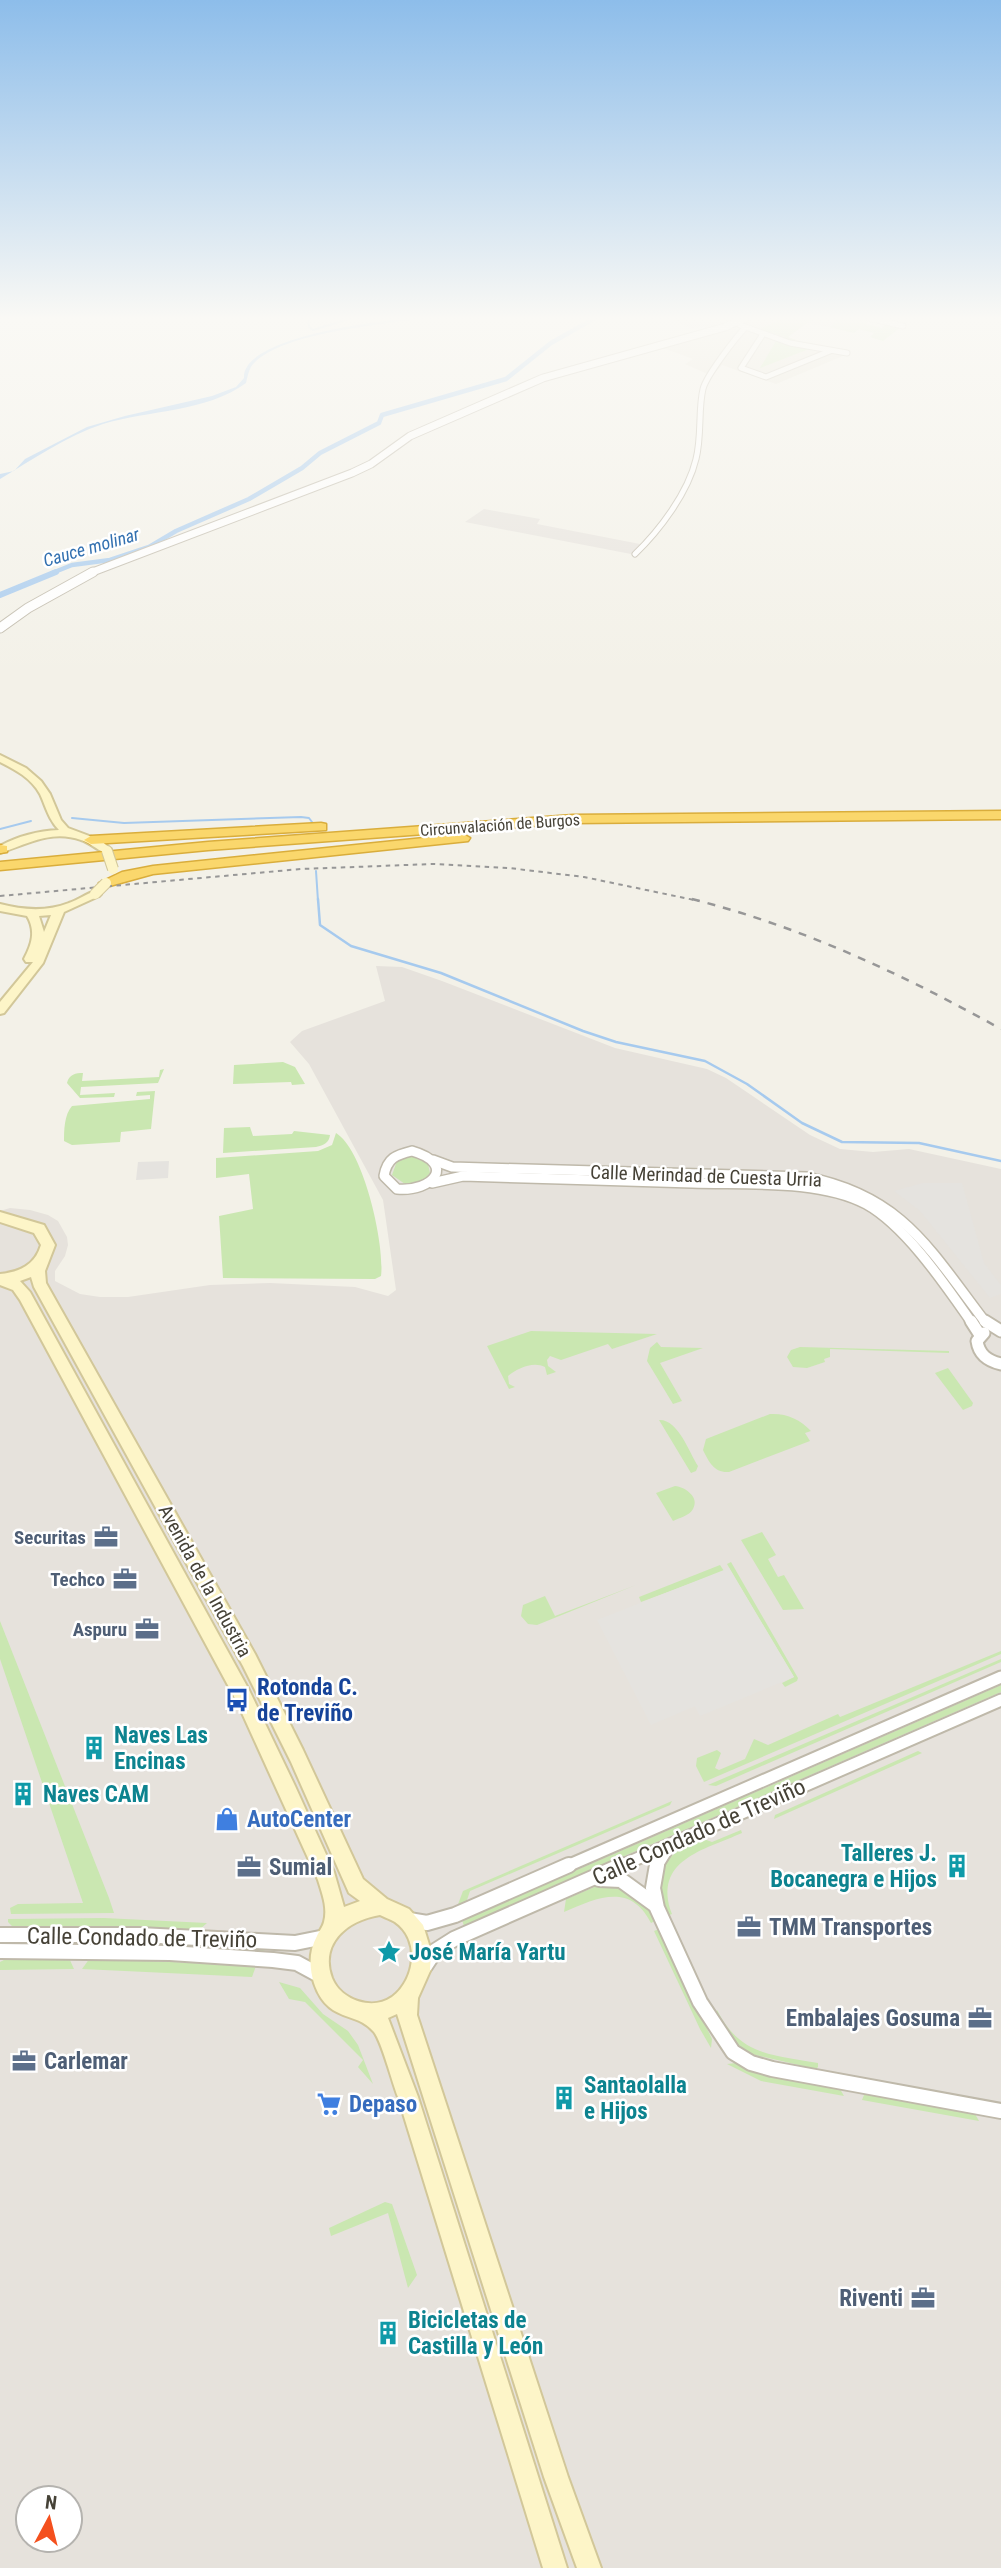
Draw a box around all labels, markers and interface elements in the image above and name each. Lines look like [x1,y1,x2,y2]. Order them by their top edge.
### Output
water label: Cauce molinar [40,523,142,571]
street label: Circunvalación de Burgos [419,810,581,840]
street label: Calle Merindad de Cuesta Urria [590,1160,822,1192]
street label: Avenida de la Industria [154,1501,256,1661]
office icon: Securitas [92,1523,120,1551]
place label: Securitas [14,1526,86,1549]
office icon: Techco [111,1565,139,1593]
place label: Techco [50,1568,105,1591]
office icon: Aspuru [133,1615,161,1643]
place label: Aspuru [73,1618,127,1641]
place label: Rotonda C. de Treviño [257,1674,358,1727]
bus stop icon: Rotonda C. de Treviño [223,1686,251,1714]
place label: Naves Las Encinas [114,1722,208,1775]
building icon: Naves Las Encinas [80,1734,108,1762]
street label: Calle Condado de Treviño [588,1773,810,1891]
building icon: Naves CAM [9,1780,37,1808]
place label: Naves CAM [43,1781,149,1808]
shop icon: AutoCenter [213,1805,241,1833]
place label: AutoCenter [247,1806,352,1833]
place label: Talleres J. Bocanegra e Hijos [770,1840,937,1893]
building icon: Talleres J. Bocanegra e Hijos [943,1852,971,1880]
office icon: Sumial [235,1853,263,1881]
place label: Sumial [269,1854,332,1881]
office icon: TMM Transportes [735,1913,763,1941]
place label: TMM Transportes [769,1914,932,1941]
street label: Calle Condado de Treviño [27,1922,257,1954]
place icon: José María Yartu [375,1938,403,1966]
place label: José María Yartu [409,1939,566,1966]
office icon: Embalajes Gosuma [966,2004,994,2032]
place label: Embalajes Gosuma [786,2005,960,2032]
office icon: Carlemar [10,2047,38,2075]
place label: Carlemar [44,2048,128,2075]
place label: Santaolalla e Hijos [584,2072,687,2125]
building icon: Santaolalla e Hijos [550,2084,578,2112]
supermarket icon: Depaso [315,2090,343,2118]
place label: Depaso [349,2091,417,2118]
office icon: Riventi [909,2284,937,2312]
place label: Riventi [839,2285,903,2312]
place label: Bicicletas de Castilla y León [408,2307,543,2360]
building icon: Bicicletas de Castilla y León [374,2319,402,2347]
north arrow [14,2484,84,2554]
text: N [44,2490,58,2515]

